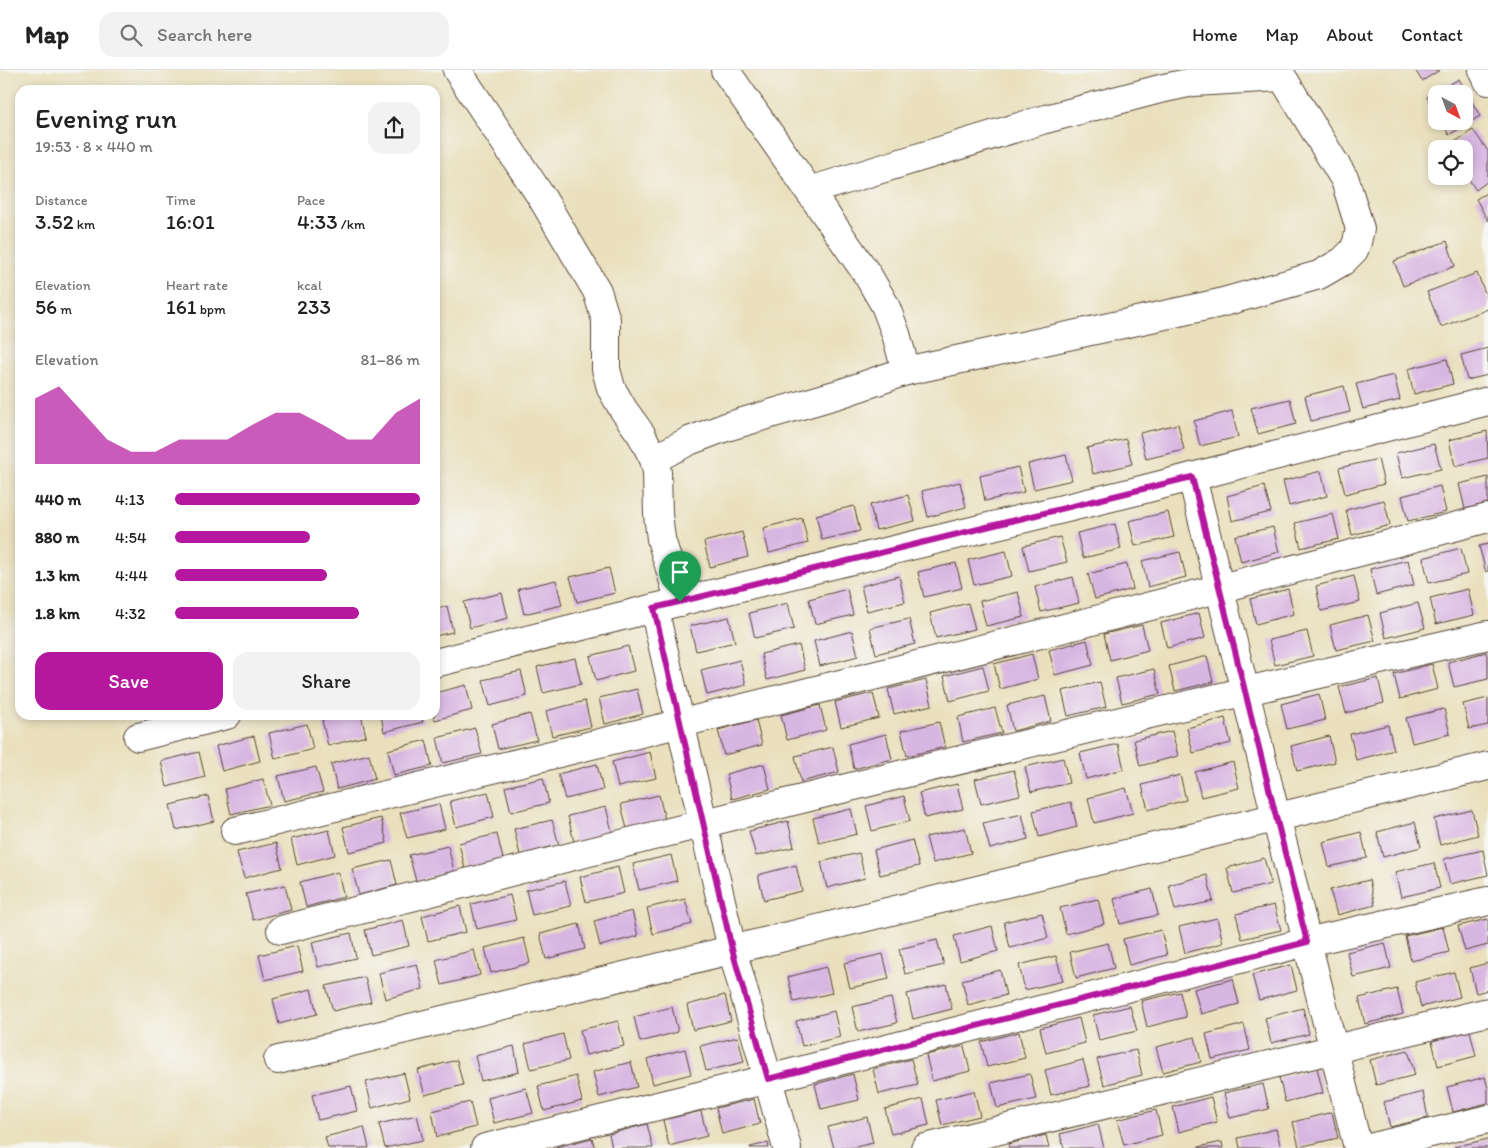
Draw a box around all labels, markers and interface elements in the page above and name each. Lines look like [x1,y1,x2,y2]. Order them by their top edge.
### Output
search box [99,12,449,57]
text: Map [25,20,69,49]
icon: search [117,21,145,49]
text: Search here [157,23,252,46]
text: Home [1192,24,1238,46]
text: Map [1266,24,1299,46]
text: About [1327,24,1373,46]
text: Contact [1401,24,1463,46]
north arrow [1428,85,1472,130]
map controls [1428,85,1473,185]
text: Evening run [35,101,177,135]
button: share [368,102,420,154]
text: 19:53 · 8 × 440 m [35,137,153,156]
button: locate [1428,140,1473,185]
text: Distance [35,192,87,209]
text: Time [166,192,196,209]
text: Pace [297,192,325,209]
text: 3.52 [35,209,74,234]
text: 16:01 [166,209,215,234]
text: 4:33 [297,209,338,234]
text: km [74,216,95,233]
text: /km [338,216,365,233]
text: Elevation [35,277,91,294]
text: Heart rate [166,277,228,294]
text: kcal [297,277,322,294]
text: 56 [35,294,57,319]
text: 161 [166,294,197,319]
text: 233 [297,294,331,319]
text: m [57,301,72,318]
text: bpm [197,301,226,318]
text: Elevation [35,350,99,369]
text: 81–86 m [361,350,420,369]
text: 440 m [35,490,81,509]
text: 4:13 [115,490,145,509]
text: 880 m [35,528,79,547]
text: 4:54 [115,528,147,547]
pin [659,551,701,602]
icon: arrive [666,558,694,586]
text: 1.3 km [35,566,80,585]
text: 4:44 [115,566,148,585]
text: 1.8 km [35,604,80,623]
text: 4:32 [115,604,146,623]
button: Save [35,652,223,710]
button: Share [233,652,420,710]

